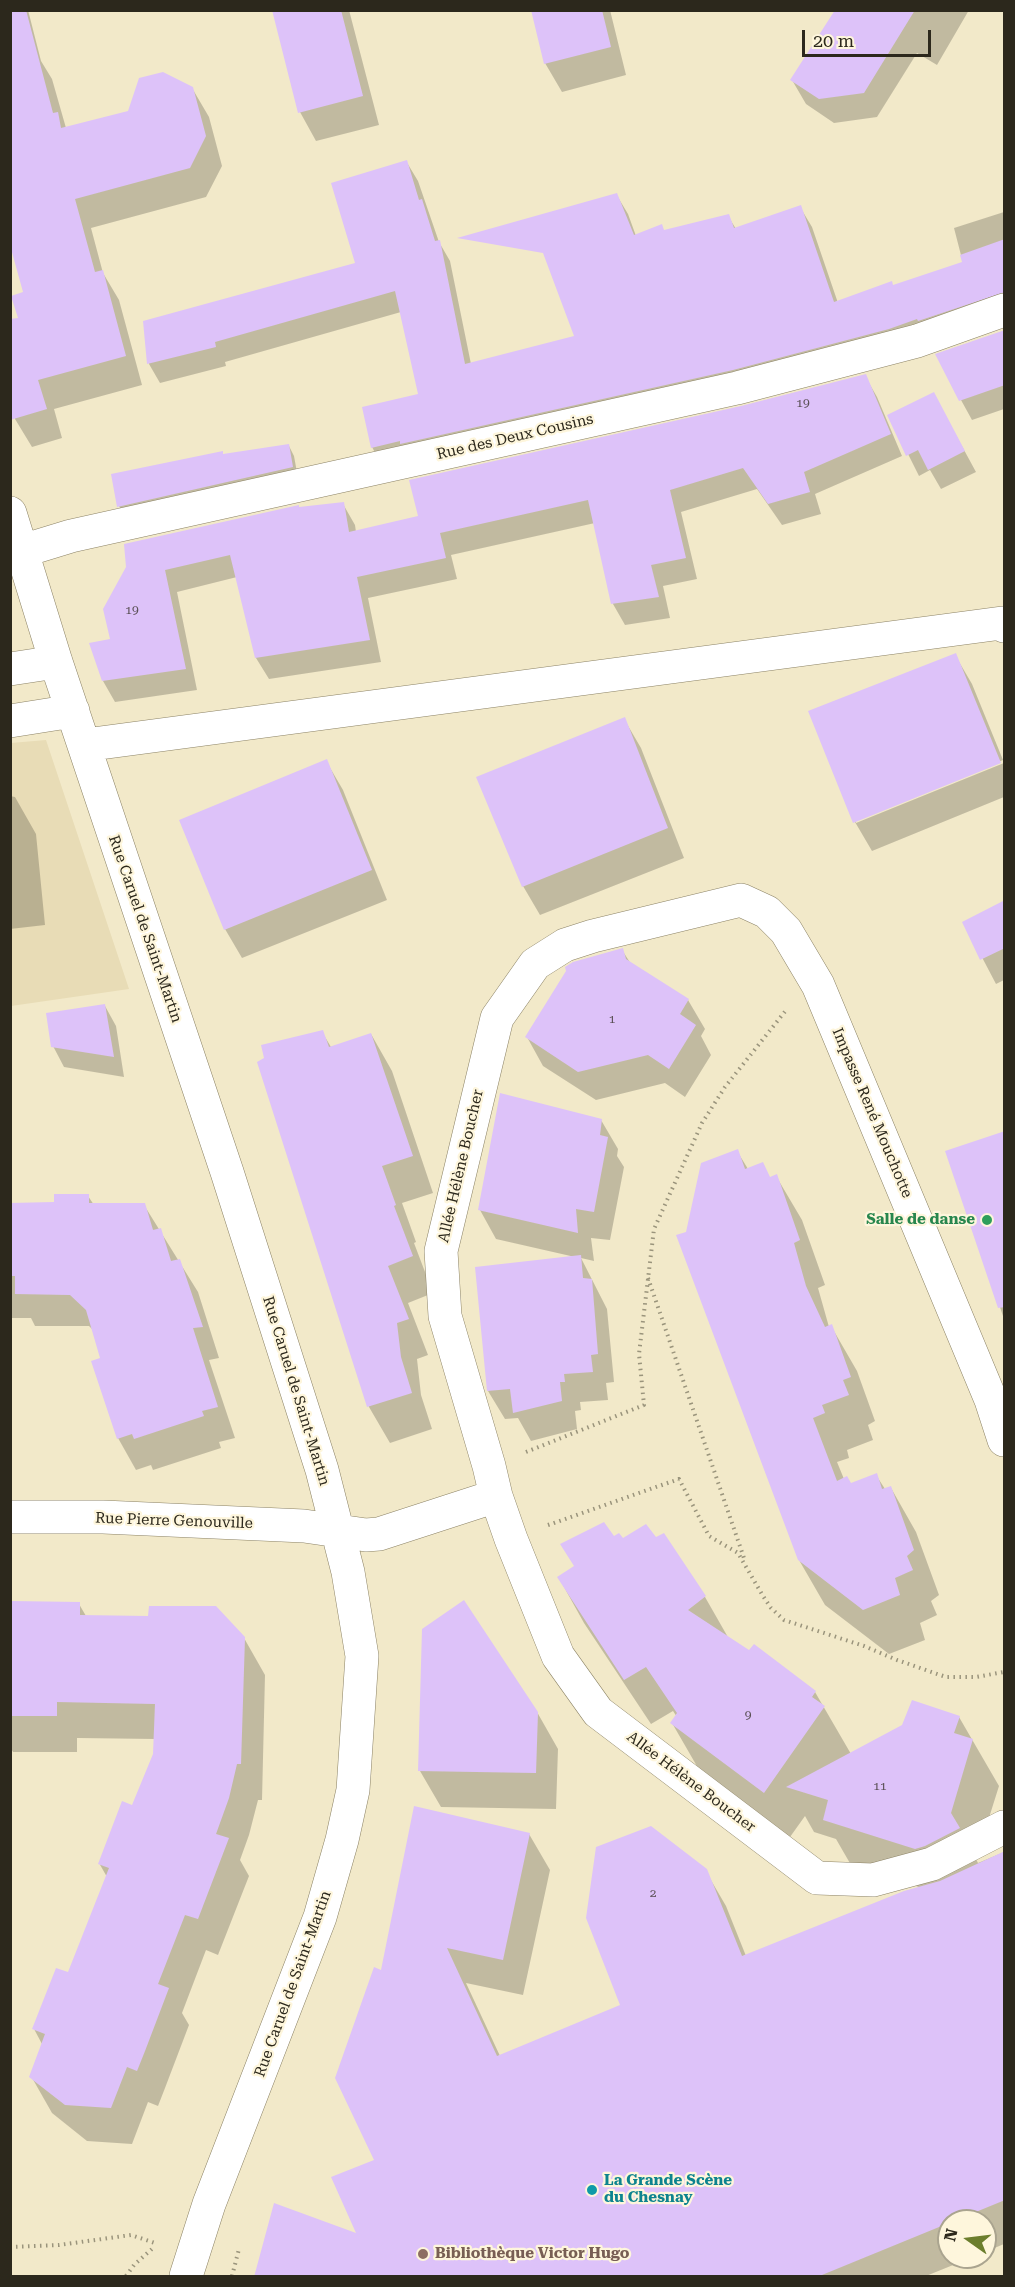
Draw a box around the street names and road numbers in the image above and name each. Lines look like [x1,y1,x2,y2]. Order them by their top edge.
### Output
street label: Rue des Deux Cousins [435,410,595,464]
street label: Rue Caruel de Saint-Martin [104,833,186,1025]
street label: Impasse René Mouchotte [828,1025,916,1201]
street label: Allée Hélène Boucher [435,1088,487,1244]
street label: Rue Caruel de Saint-Martin [259,1294,333,1488]
street label: Rue Pierre Genouville [95,1509,253,1533]
street label: Allée Hélène Boucher [623,1728,759,1836]
street label: Rue Caruel de Saint-Martin [251,1888,335,2080]

